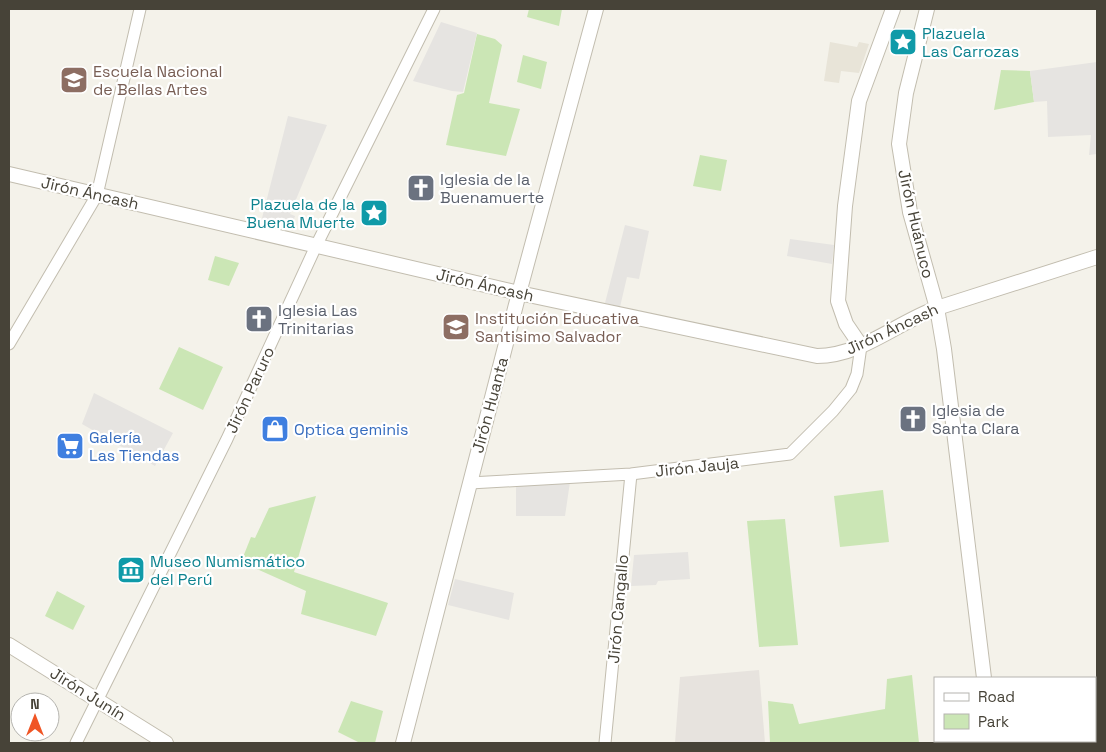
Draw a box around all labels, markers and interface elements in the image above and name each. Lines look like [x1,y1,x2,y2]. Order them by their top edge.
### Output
place label: Plazuela Las Carrozas [922,23,1019,62]
place icon: Plazuela Las Carrozas [888,27,918,57]
place label: Escuela Nacional de Bellas Artes [93,61,222,100]
school or university icon: Escuela Nacional de Bellas Artes [59,65,89,95]
street label: Jirón Huánuco [893,167,939,281]
place label: Iglesia de la Buenamuerte [440,169,544,208]
street label: Jirón Áncash [39,172,141,214]
church icon: Iglesia de la Buenamuerte [406,173,436,203]
place label: Plazuela de la Buena Muerte [246,194,355,233]
place icon: Plazuela de la Buena Muerte [359,198,389,228]
street label: Jirón Áncash [434,264,536,306]
street label: Jirón Áncash [842,298,942,360]
place label: Iglesia Las Trinitarias [278,300,358,339]
church icon: Iglesia Las Trinitarias [244,304,274,334]
place label: Institución Educativa Santisimo Salvador [475,308,639,347]
school or university icon: Institución Educativa Santisimo Salvador [441,312,471,342]
street label: Jirón Paruro [221,343,279,437]
street label: Jirón Huanta [467,355,513,455]
place label: Iglesia de Santa Clara [932,400,1020,439]
church icon: Iglesia de Santa Clara [898,404,928,434]
shop icon: Optica geminis [260,414,290,444]
place label: Optica geminis [294,419,408,440]
place label: Galería Las Tiendas [89,427,179,466]
supermarket icon: Galería Las Tiendas [55,431,85,461]
street label: Jirón Jauja [654,452,740,482]
place label: Museo Numismático del Perú [150,551,305,590]
street label: Jirón Cangallo [603,554,633,664]
museum icon: Museo Numismático del Perú [116,555,146,585]
street label: Jirón Junín [46,662,130,726]
legend [934,677,1096,742]
text: Road [978,687,1015,706]
north arrow [10,692,60,742]
text: N [30,695,40,713]
text: Park [978,712,1009,731]

